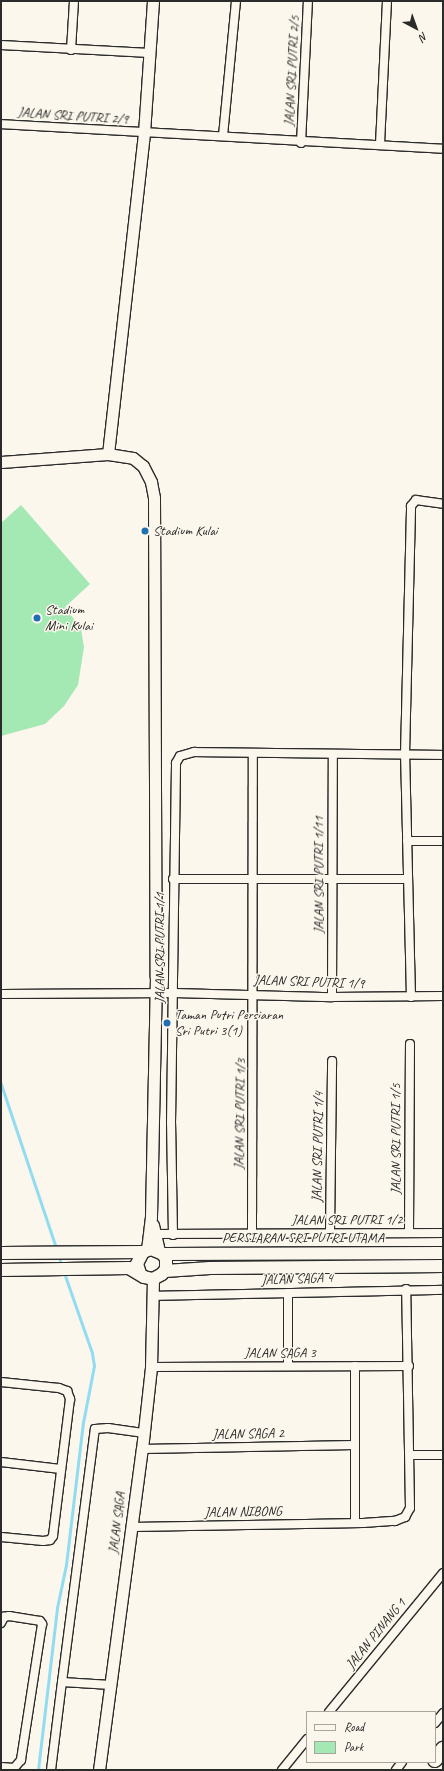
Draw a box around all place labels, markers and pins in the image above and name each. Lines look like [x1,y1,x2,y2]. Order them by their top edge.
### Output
place label: Stadium Kulai [153,523,217,539]
marker: Stadium Kulai [140,526,150,536]
place label: Stadium Mini Kulai [45,602,92,634]
marker: Stadium Mini Kulai [32,613,42,623]
place label: Taman Putri Persiaran Sri Putri 3(1) [175,1007,283,1040]
marker: Taman Putri Persiaran Sri Putri 3(1) [162,1018,172,1028]

